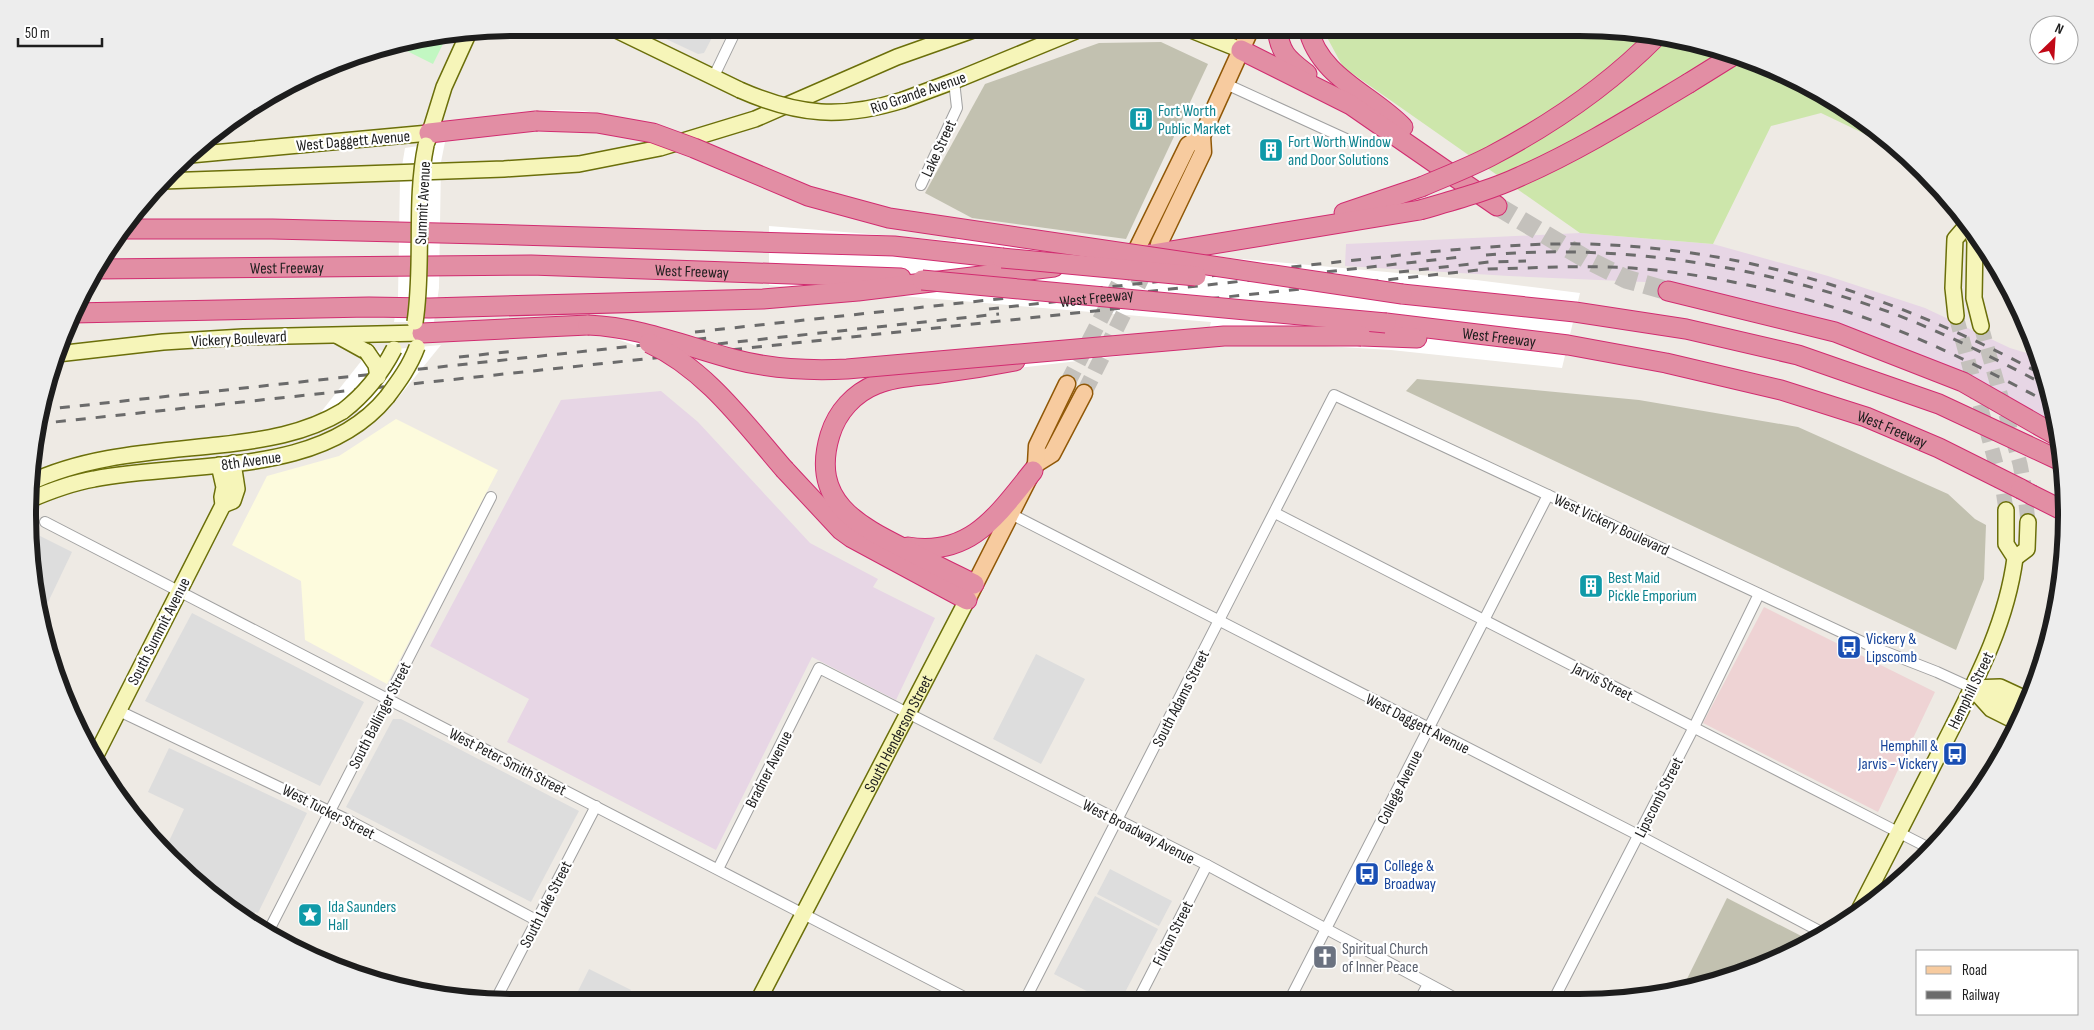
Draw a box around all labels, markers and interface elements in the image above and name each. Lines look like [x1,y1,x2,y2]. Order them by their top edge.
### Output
scale bar [18,15,101,47]
north arrow [2029,15,2079,65]
text: N [2052,19,2066,38]
text: 50 m [25,24,50,43]
street label: Rio Grande Avenue [868,68,969,119]
place label: Fort Worth Public Market [1158,102,1231,139]
building icon: Fort Worth Public Market [1128,106,1154,132]
street label: Lake Street [918,117,961,180]
street label: West Daggett Avenue [295,127,411,156]
place label: Fort Worth Window and Door Solutions [1288,133,1391,170]
building icon: Fort Worth Window and Door Solutions [1258,137,1284,163]
street label: Summit Avenue [412,161,435,245]
street label: West Freeway [250,259,324,279]
street label: West Freeway [654,261,729,283]
street label: West Freeway [1059,285,1134,312]
street label: West Freeway [1461,324,1537,352]
street label: Vickery Boulevard [191,328,287,351]
street label: West Freeway [1855,407,1930,453]
street label: 8th Avenue [220,448,282,475]
street label: West Vickery Boulevard [1551,490,1672,560]
place label: Best Maid Pickle Emporium [1608,569,1697,606]
building icon: Best Maid Pickle Emporium [1578,573,1604,599]
street label: South Summit Avenue [124,575,195,689]
place label: Vickery & Lipscomb [1866,630,1917,667]
bus stop icon: Vickery & Lipscomb [1836,634,1862,660]
street label: South Adams Street [1149,647,1214,750]
street label: Hemphill Street [1944,649,1998,732]
street label: South Ballinger Street [345,659,416,772]
street label: Jarvis Street [1568,659,1636,706]
street label: South Henderson Street [861,672,937,795]
street label: West Daggett Avenue [1362,690,1472,759]
street label: West Peter Smith Street [445,725,569,800]
street label: Bradner Avenue [742,728,797,811]
place label: Hemphill & Jarvis - Vickery [1857,737,1938,774]
bus stop icon: Hemphill & Jarvis - Vickery [1942,741,1968,767]
street label: College Avenue [1373,747,1427,828]
street label: Lipscomb Street [1631,754,1688,841]
street label: West Tucker Street [279,781,378,844]
street label: West Broadway Avenue [1079,796,1198,869]
place label: College & Broadway [1384,857,1436,894]
street label: South Lake Street [516,858,576,951]
bus stop icon: College & Broadway [1354,861,1380,887]
place label: Ida Saunders Hall [328,898,397,935]
street label: Fulton Street [1149,898,1198,969]
place icon: Ida Saunders Hall [297,902,323,928]
place label: Spiritual Church of Inner Peace [1342,940,1428,977]
church icon: Spiritual Church of Inner Peace [1312,944,1338,970]
legend [1916,950,2079,1015]
text: Road [1962,961,1987,980]
text: Railway [1962,986,2000,1005]

